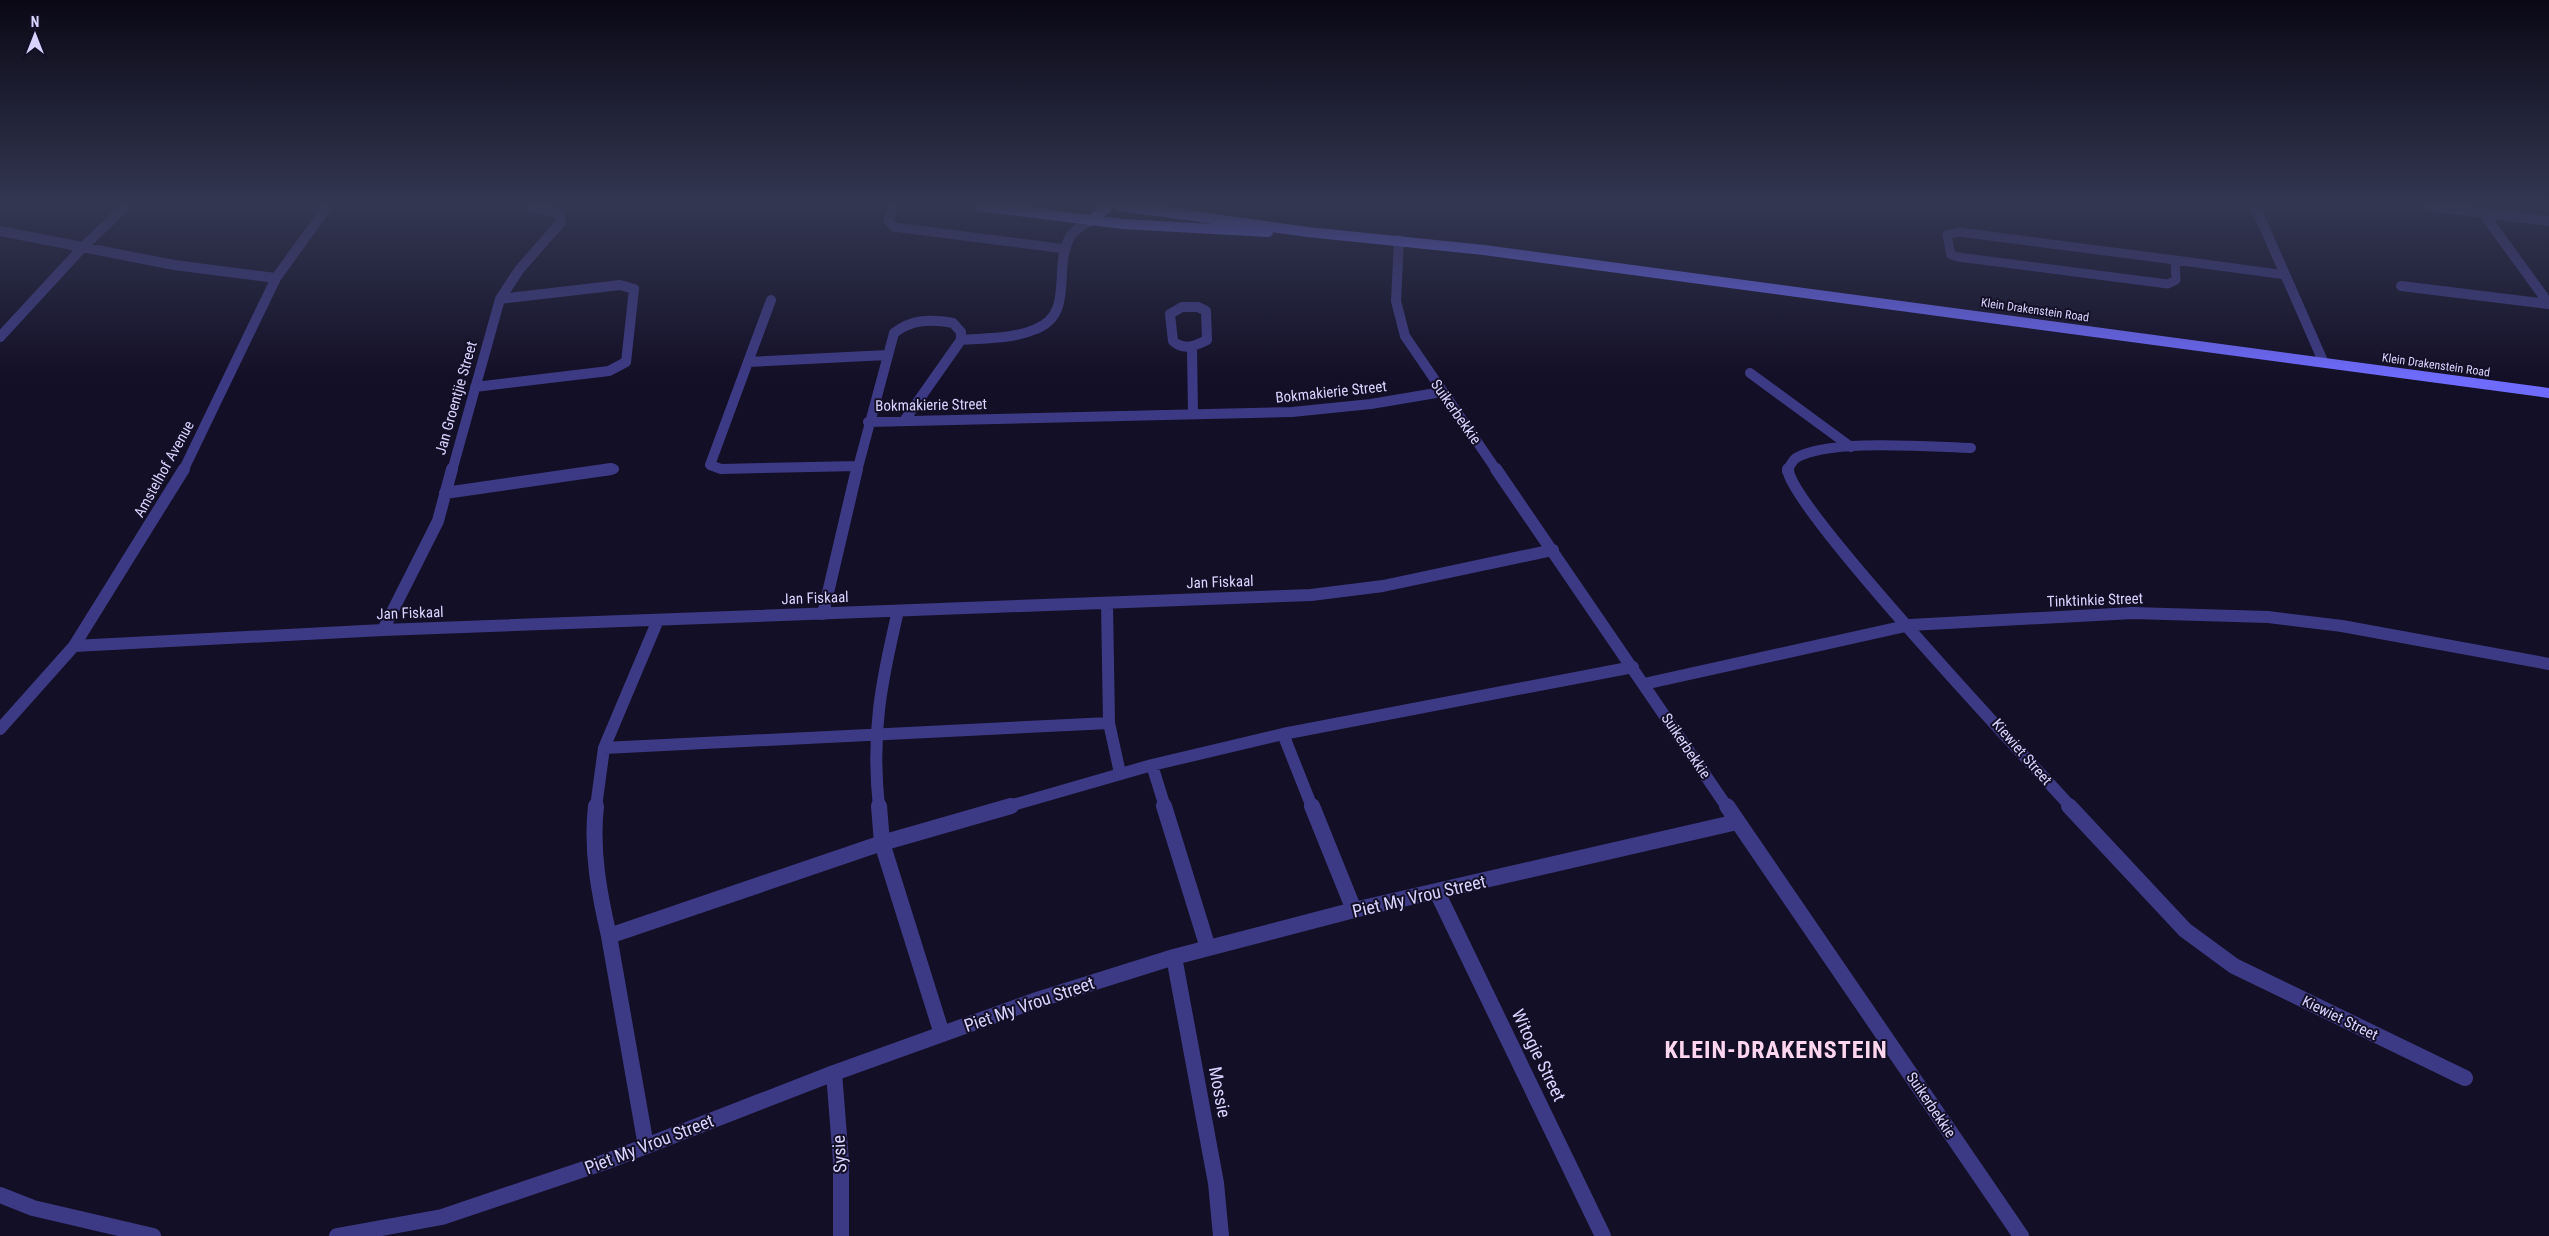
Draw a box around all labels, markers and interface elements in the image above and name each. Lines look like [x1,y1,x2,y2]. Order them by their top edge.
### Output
north arrow [10,10,60,60]
text: N [31,14,39,30]
street label: Klein Drakenstein Road [1980,295,2090,325]
street label: Jan Groentjie Street [431,339,481,457]
street label: Klein Drakenstein Road [2381,350,2491,380]
street label: Suikerbekkie [1427,376,1485,448]
street label: Bokmakierie Street [1274,377,1388,407]
street label: Bokmakierie Street [875,395,987,415]
street label: Amstelhof Avenue [130,417,198,521]
street label: Jan Fiskaal [1186,572,1254,592]
street label: Jan Fiskaal [781,588,849,608]
street label: Tinktinkie Street [2047,589,2143,611]
street label: Jan Fiskaal [376,603,444,623]
street label: Suikerbekkie [1658,710,1714,782]
street label: Kiewiet Street [1988,715,2056,789]
street label: Piet My Vrou Street [1350,870,1488,922]
street label: Piet My Vrou Street [961,972,1097,1036]
street label: Kiewiet Street [2299,992,2381,1044]
street label: Witogie Street [1508,1006,1570,1104]
district label: KLEIN-DRAKENSTEIN [1664,1036,1888,1064]
street label: Mossie [1205,1065,1235,1119]
street label: Suikerbekkie [1903,1069,1959,1141]
street label: Piet My Vrou Street [582,1110,716,1178]
street label: Sysie [828,1135,850,1173]

